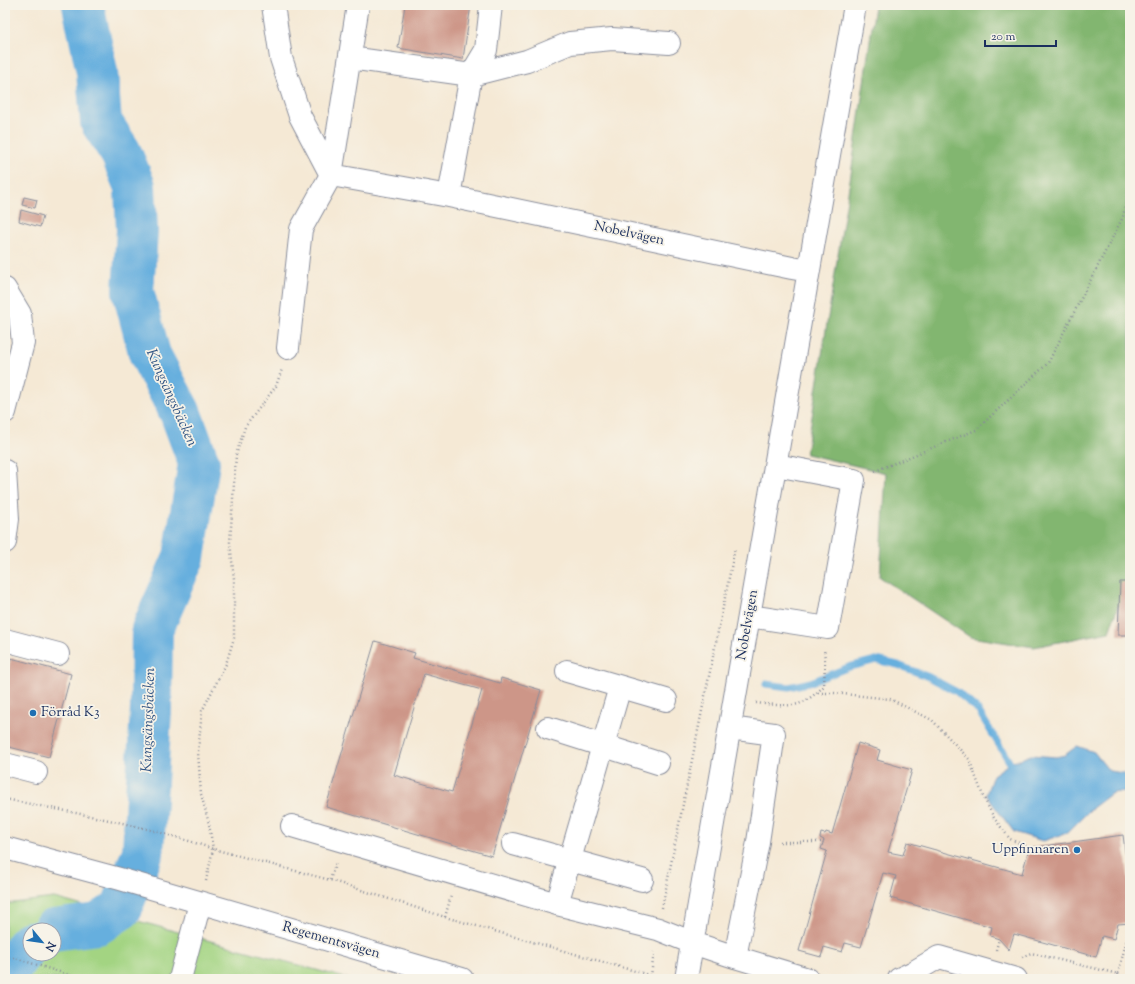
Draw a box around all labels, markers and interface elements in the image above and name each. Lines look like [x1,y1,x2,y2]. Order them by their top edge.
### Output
scale bar [985,22,1056,48]
text: 20 m [991,28,1016,46]
street label: Nobelvägen [592,217,666,251]
water label: Kungsängsbäcken [140,346,202,450]
street label: Nobelvägen [732,588,764,662]
water label: Kungsängsbäcken [137,667,161,773]
place label: Förråd K3 [41,703,100,723]
marker: Förråd K3 [28,708,38,718]
place label: Uppfinnaren [992,840,1069,860]
marker: Uppfinnaren [1072,845,1082,855]
street label: Regementsvägen [280,917,382,965]
north arrow [22,922,62,962]
text: N [41,938,59,954]

